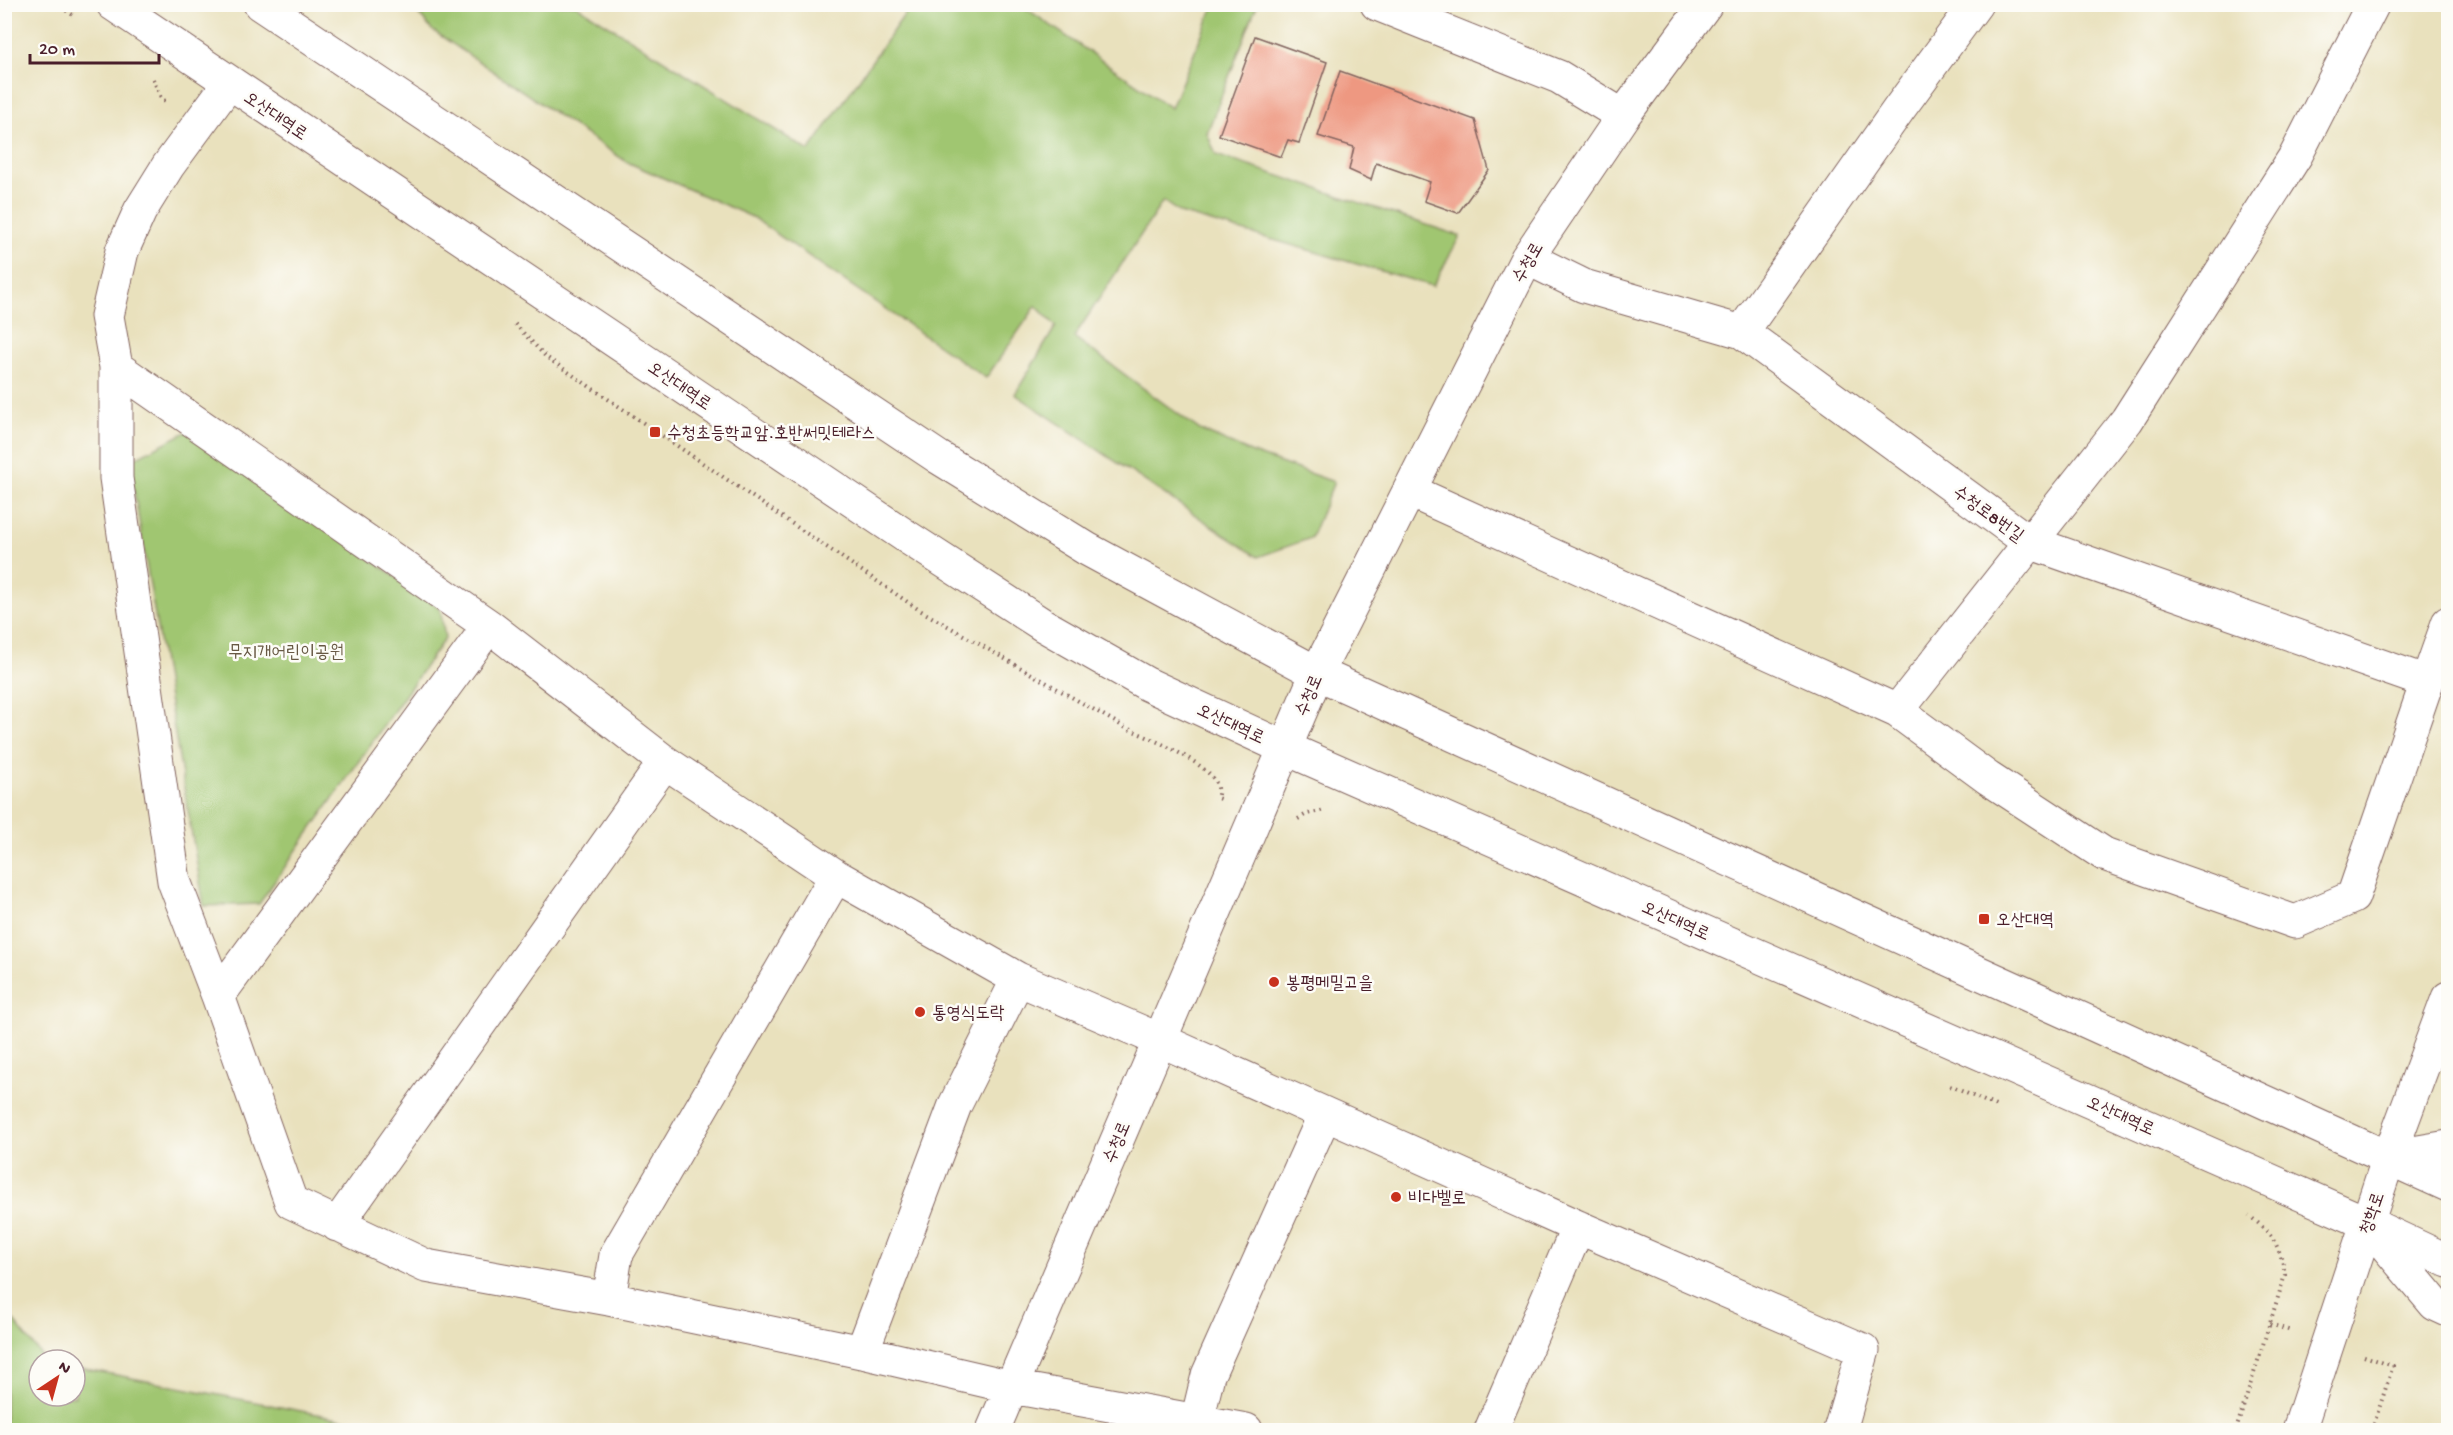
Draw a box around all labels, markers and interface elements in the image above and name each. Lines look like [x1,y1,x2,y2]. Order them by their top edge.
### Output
scale bar [30,27,159,65]
text: 20 m [39,40,75,61]
street label: 오산대역로 [239,88,310,146]
street label: 수청로 [1509,239,1549,287]
street label: 오산대역로 [643,358,714,416]
place label: 수청초등학교앞.호반써밋테라스 [667,424,875,445]
marker: 수청초등학교앞.호반써밋테라스 [648,425,662,439]
street label: 수청로8번길 [1948,482,2027,548]
park label: 무지개어린이공원 [228,643,344,664]
street label: 수청로 [1292,672,1328,720]
street label: 오산대역로 [1193,700,1267,750]
street label: 오산대역로 [1638,898,1712,947]
place label: 오산대역 [1996,911,2054,932]
marker: 오산대역 [1977,912,1991,926]
place label: 봉평메밀고을 [1286,974,1373,995]
marker: 봉평메밀고을 [1267,975,1281,989]
place label: 통영식도락 [932,1004,1005,1025]
marker: 통영식도락 [913,1005,927,1019]
street label: 오산대역로 [2083,1093,2157,1142]
street label: 수청로 [1100,1119,1136,1167]
place label: 비다벨로 [1408,1189,1466,1210]
marker: 비다벨로 [1389,1190,1403,1204]
street label: 청학로 [2356,1190,2390,1238]
north arrow [27,1348,87,1408]
text: N [54,1358,74,1380]

